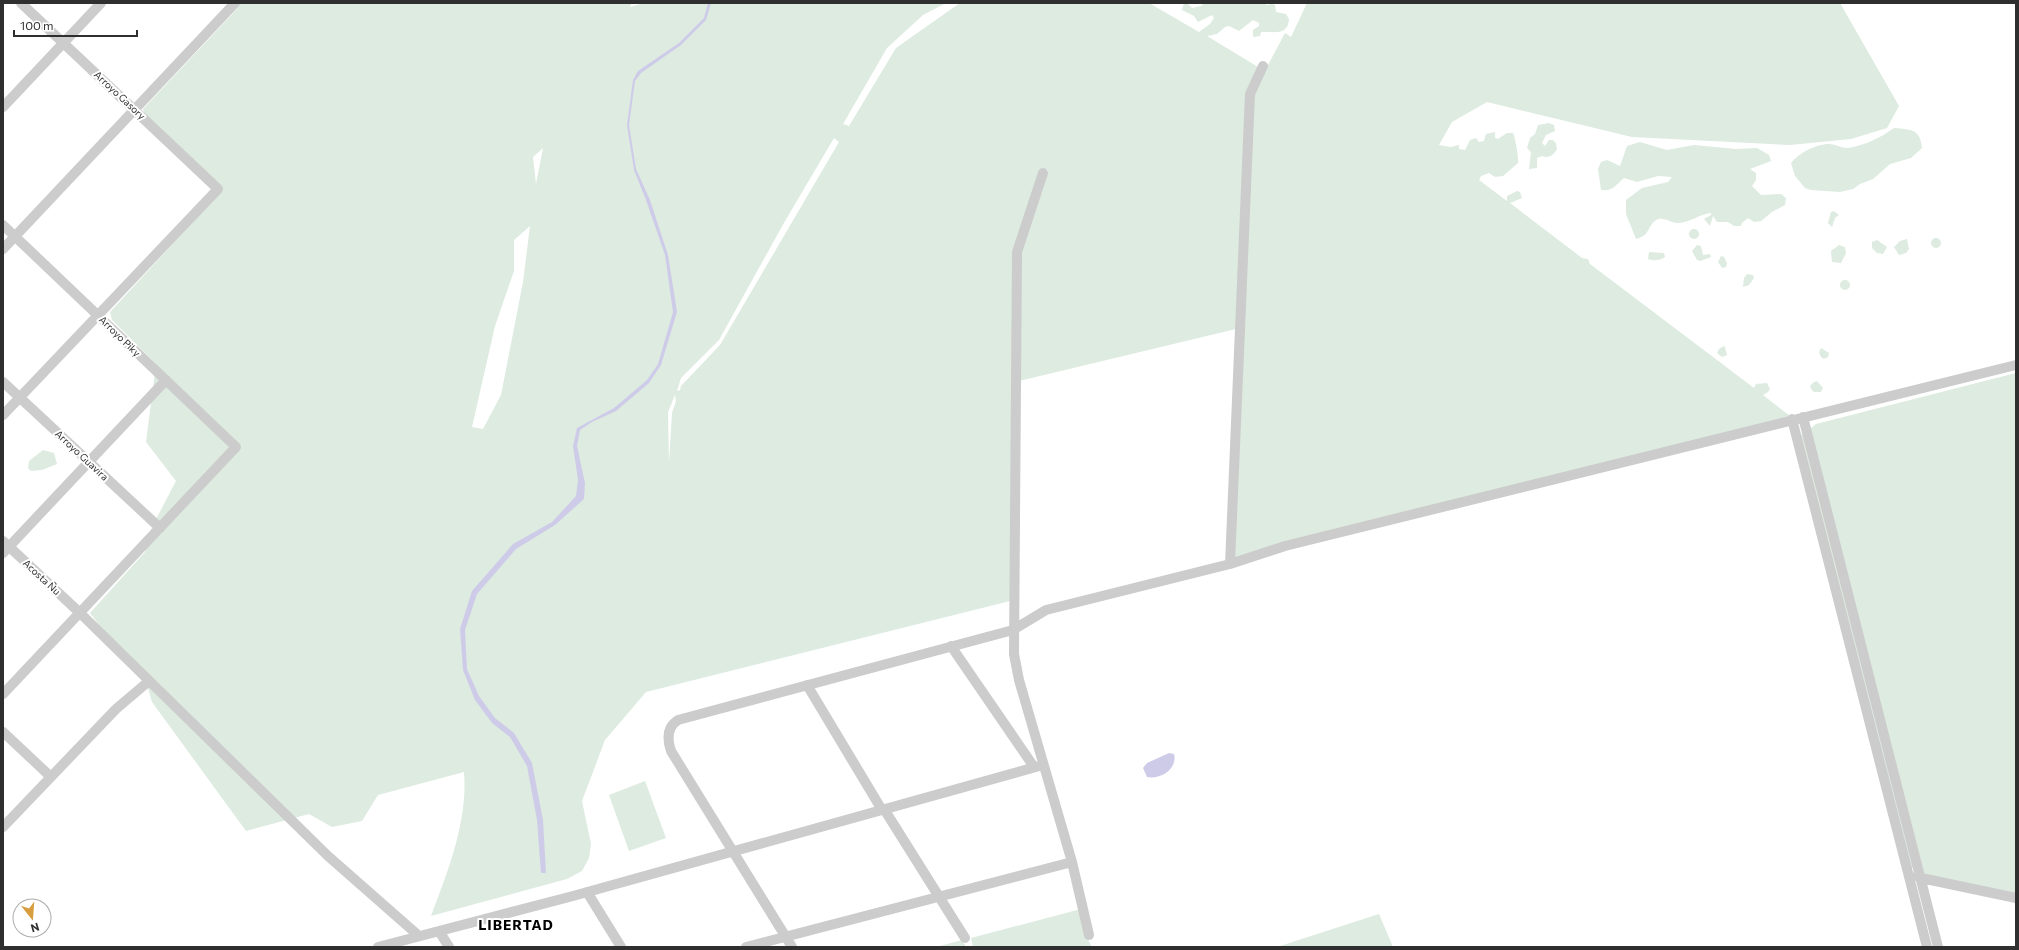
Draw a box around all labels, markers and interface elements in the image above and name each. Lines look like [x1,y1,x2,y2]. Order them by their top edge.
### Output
scale bar [14,12,137,38]
text: 100 m [20,18,54,32]
street label: Arroyo Gasory [92,68,148,122]
street label: Arroyo Piky [97,313,143,359]
street label: Arroyo Guavira [53,427,111,483]
street label: Acosta Ñu [21,557,63,597]
north arrow [12,898,52,938]
district label: LIBERTAD [478,916,554,933]
text: N [29,921,41,935]

